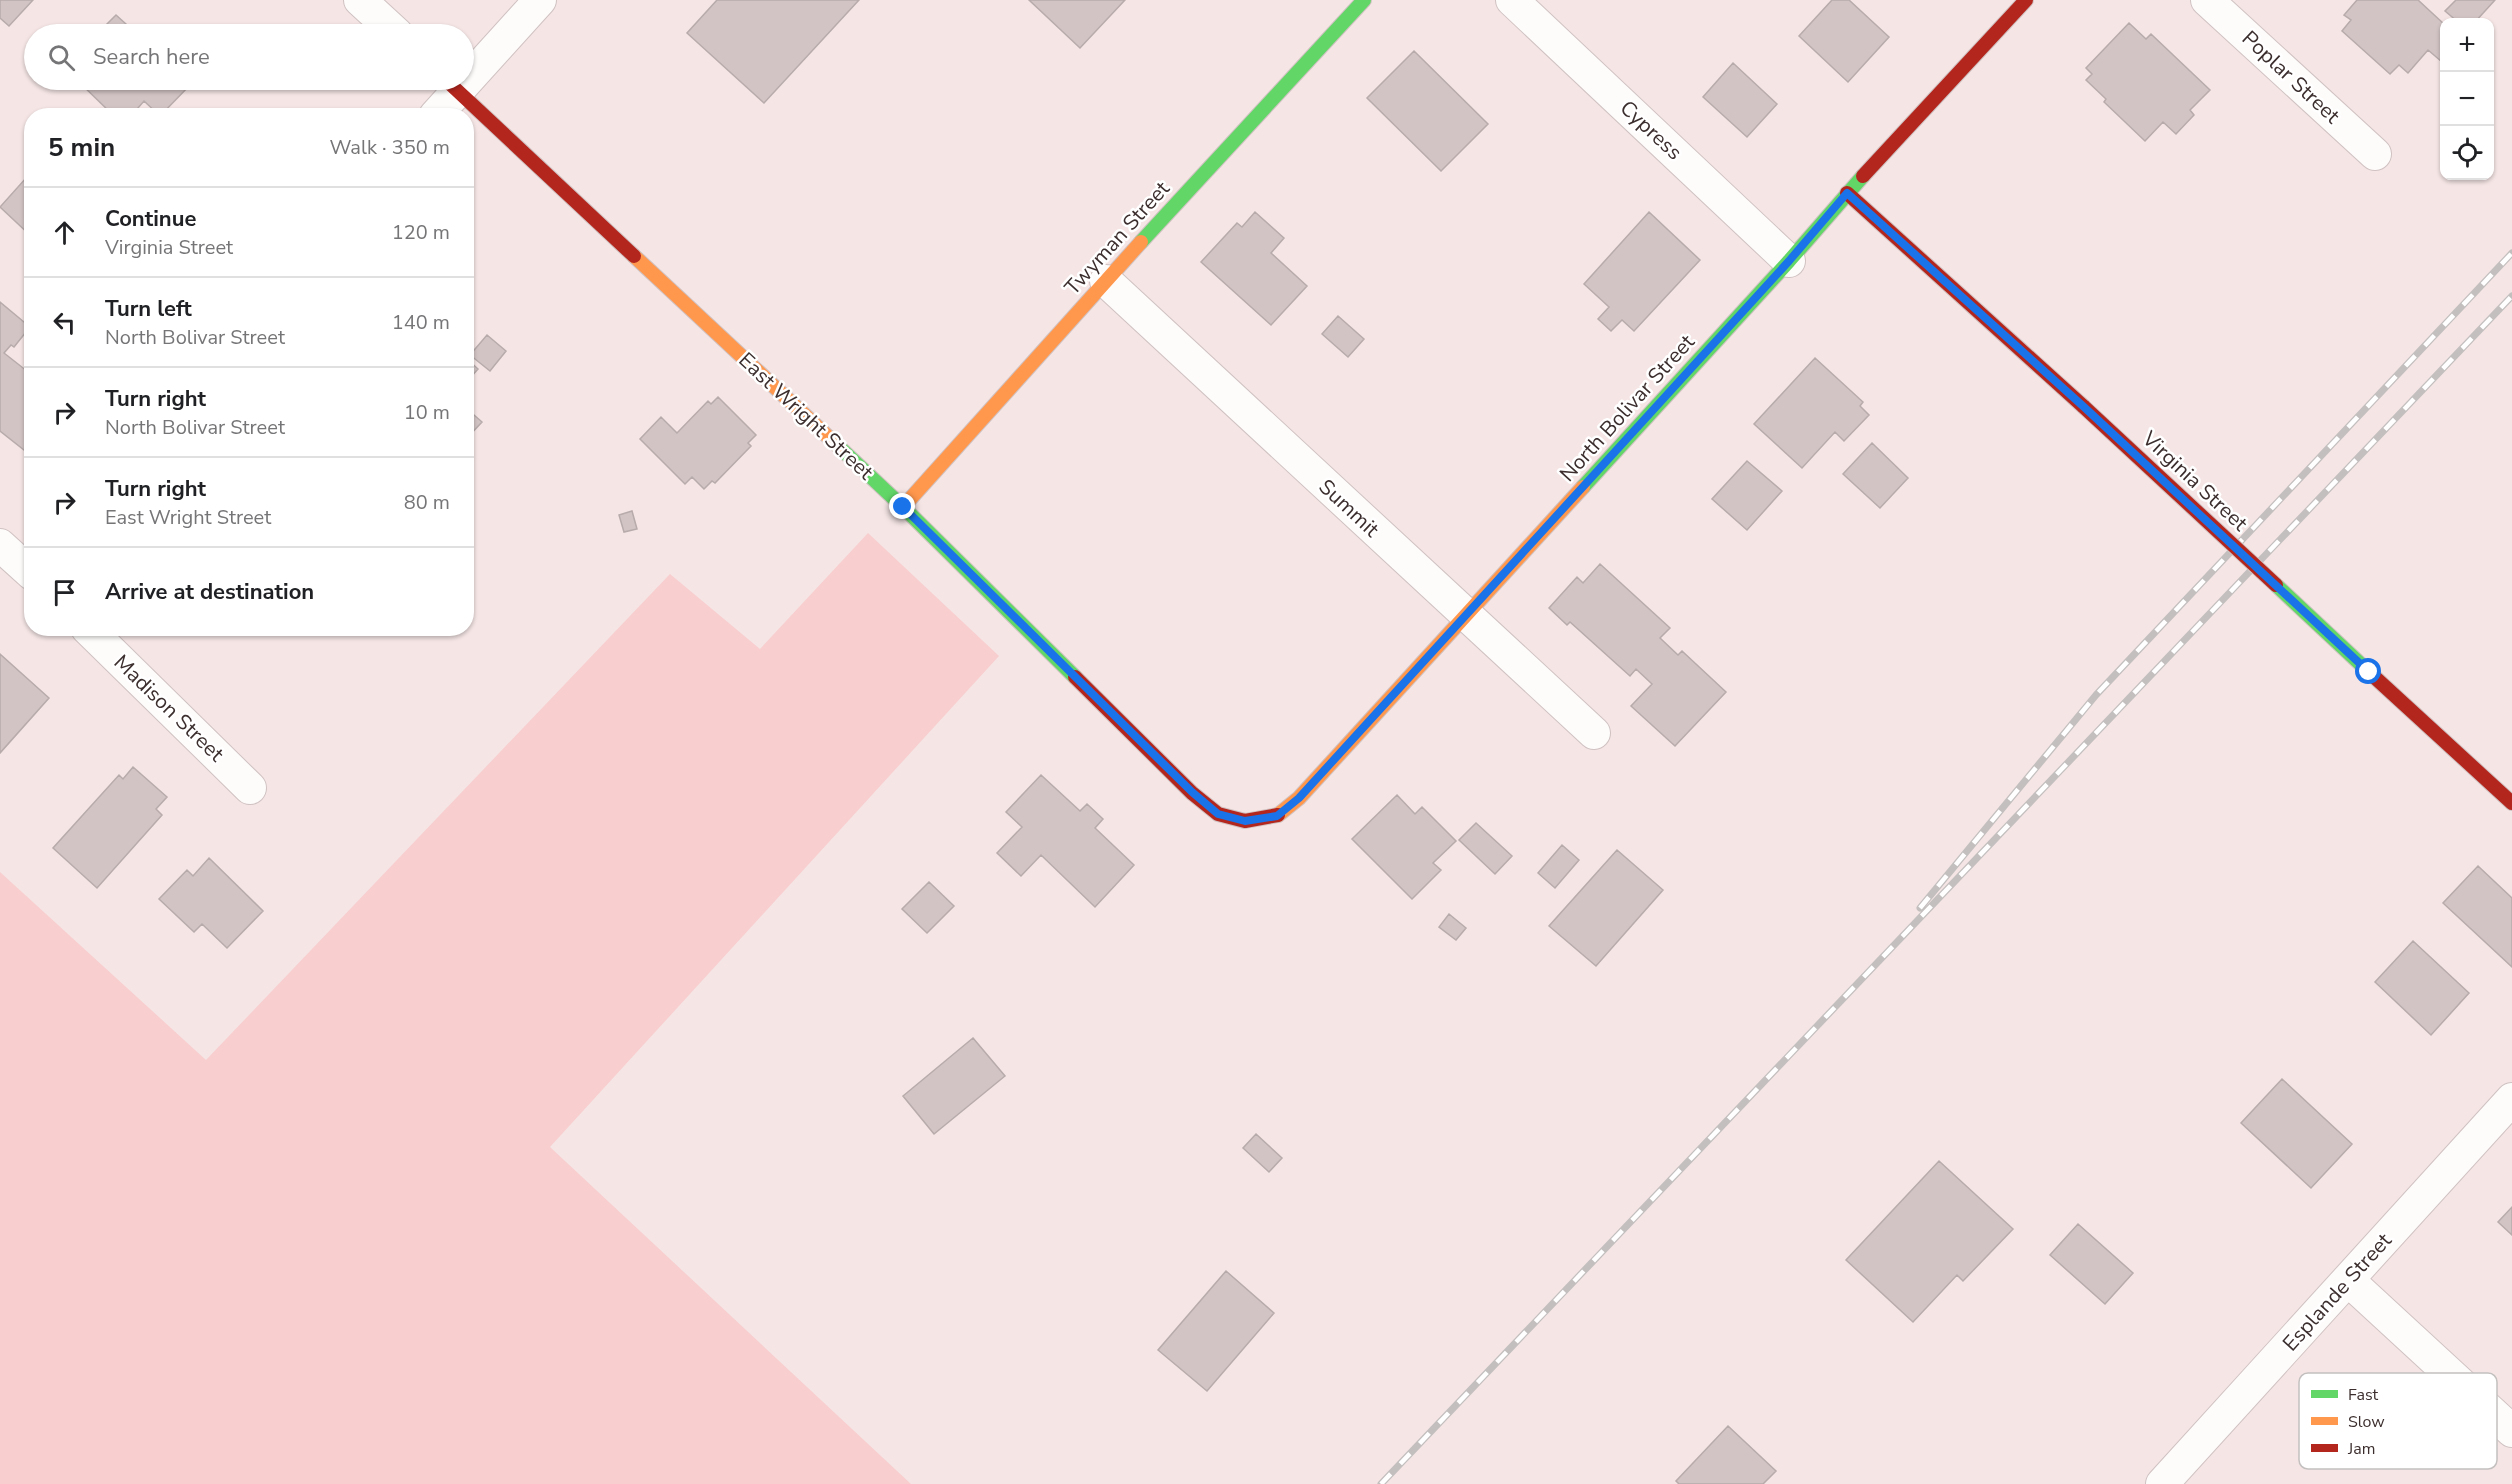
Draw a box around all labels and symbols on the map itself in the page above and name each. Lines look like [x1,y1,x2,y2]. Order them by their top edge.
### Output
street label: Poplar Street [2236,24,2346,130]
street label: Cypress [1614,94,1688,166]
street label: Twyman Street [1058,175,1176,301]
street label: North Bolivar Street [1553,328,1701,488]
street label: East Wright Street [733,346,880,486]
street label: Virginia Street [2136,424,2254,538]
street label: Summit [1313,473,1386,544]
route end [889,493,915,519]
street label: Madison Street [108,648,230,768]
route start [2355,658,2381,684]
street label: Esplande Street [2276,1226,2398,1357]
legend [2299,1373,2497,1469]
text: Fast [2348,1384,2379,1406]
text: Slow [2348,1411,2385,1433]
text: Jam [2347,1438,2375,1460]

